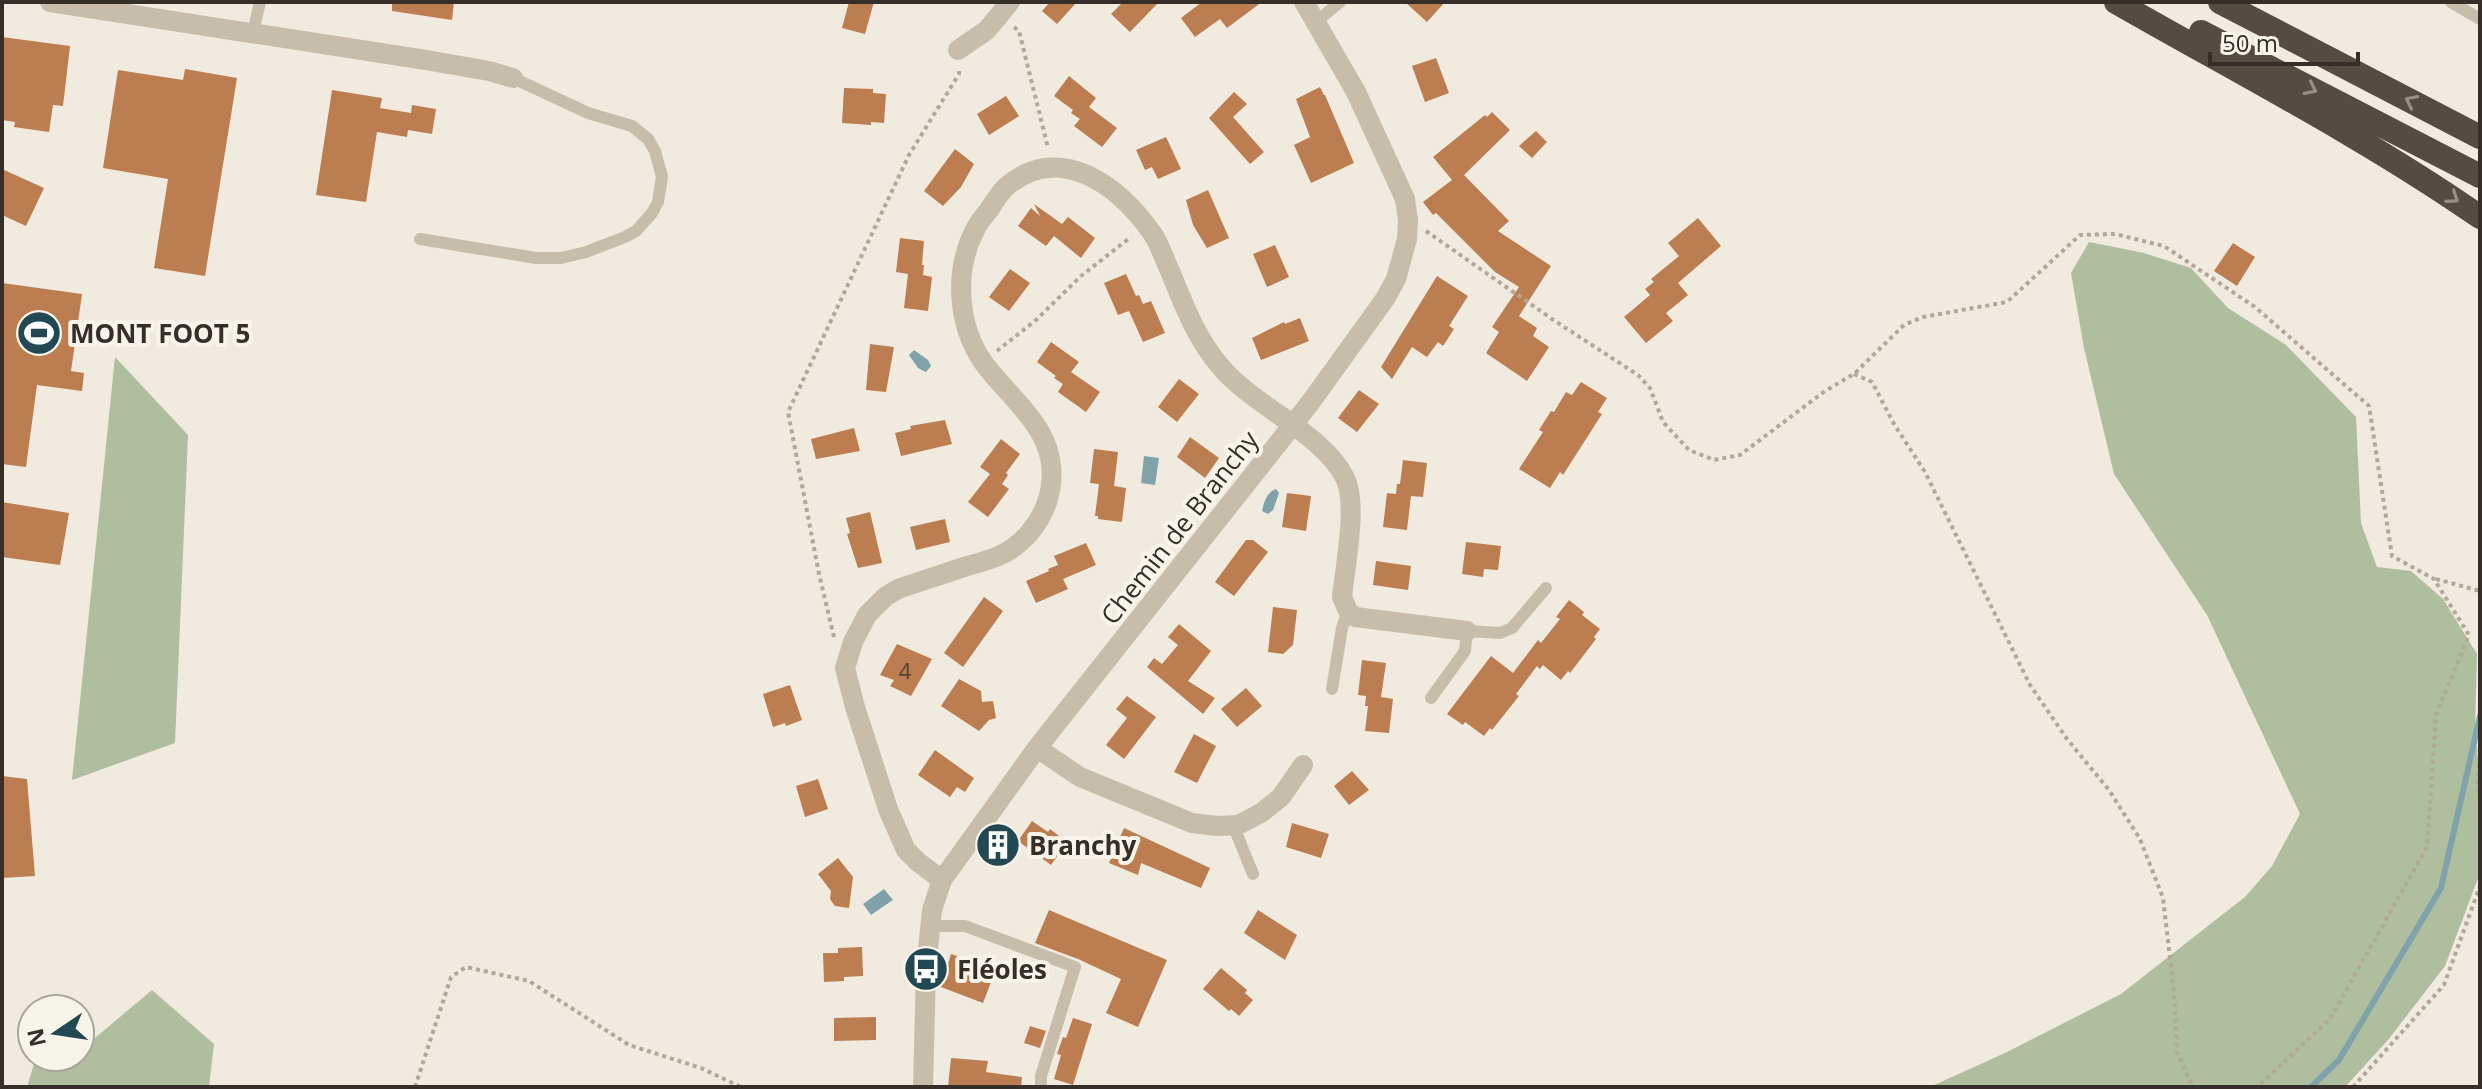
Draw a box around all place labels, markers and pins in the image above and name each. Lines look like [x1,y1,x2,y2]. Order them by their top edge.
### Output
sports icon: MONT FOOT 5 [15,309,63,357]
place label: MONT FOOT 5 [70,315,251,351]
building icon: Branchy [974,821,1022,869]
place label: Branchy [1029,827,1137,863]
bus stop icon: Fléoles [902,945,950,993]
place label: Fléoles [957,951,1047,987]

